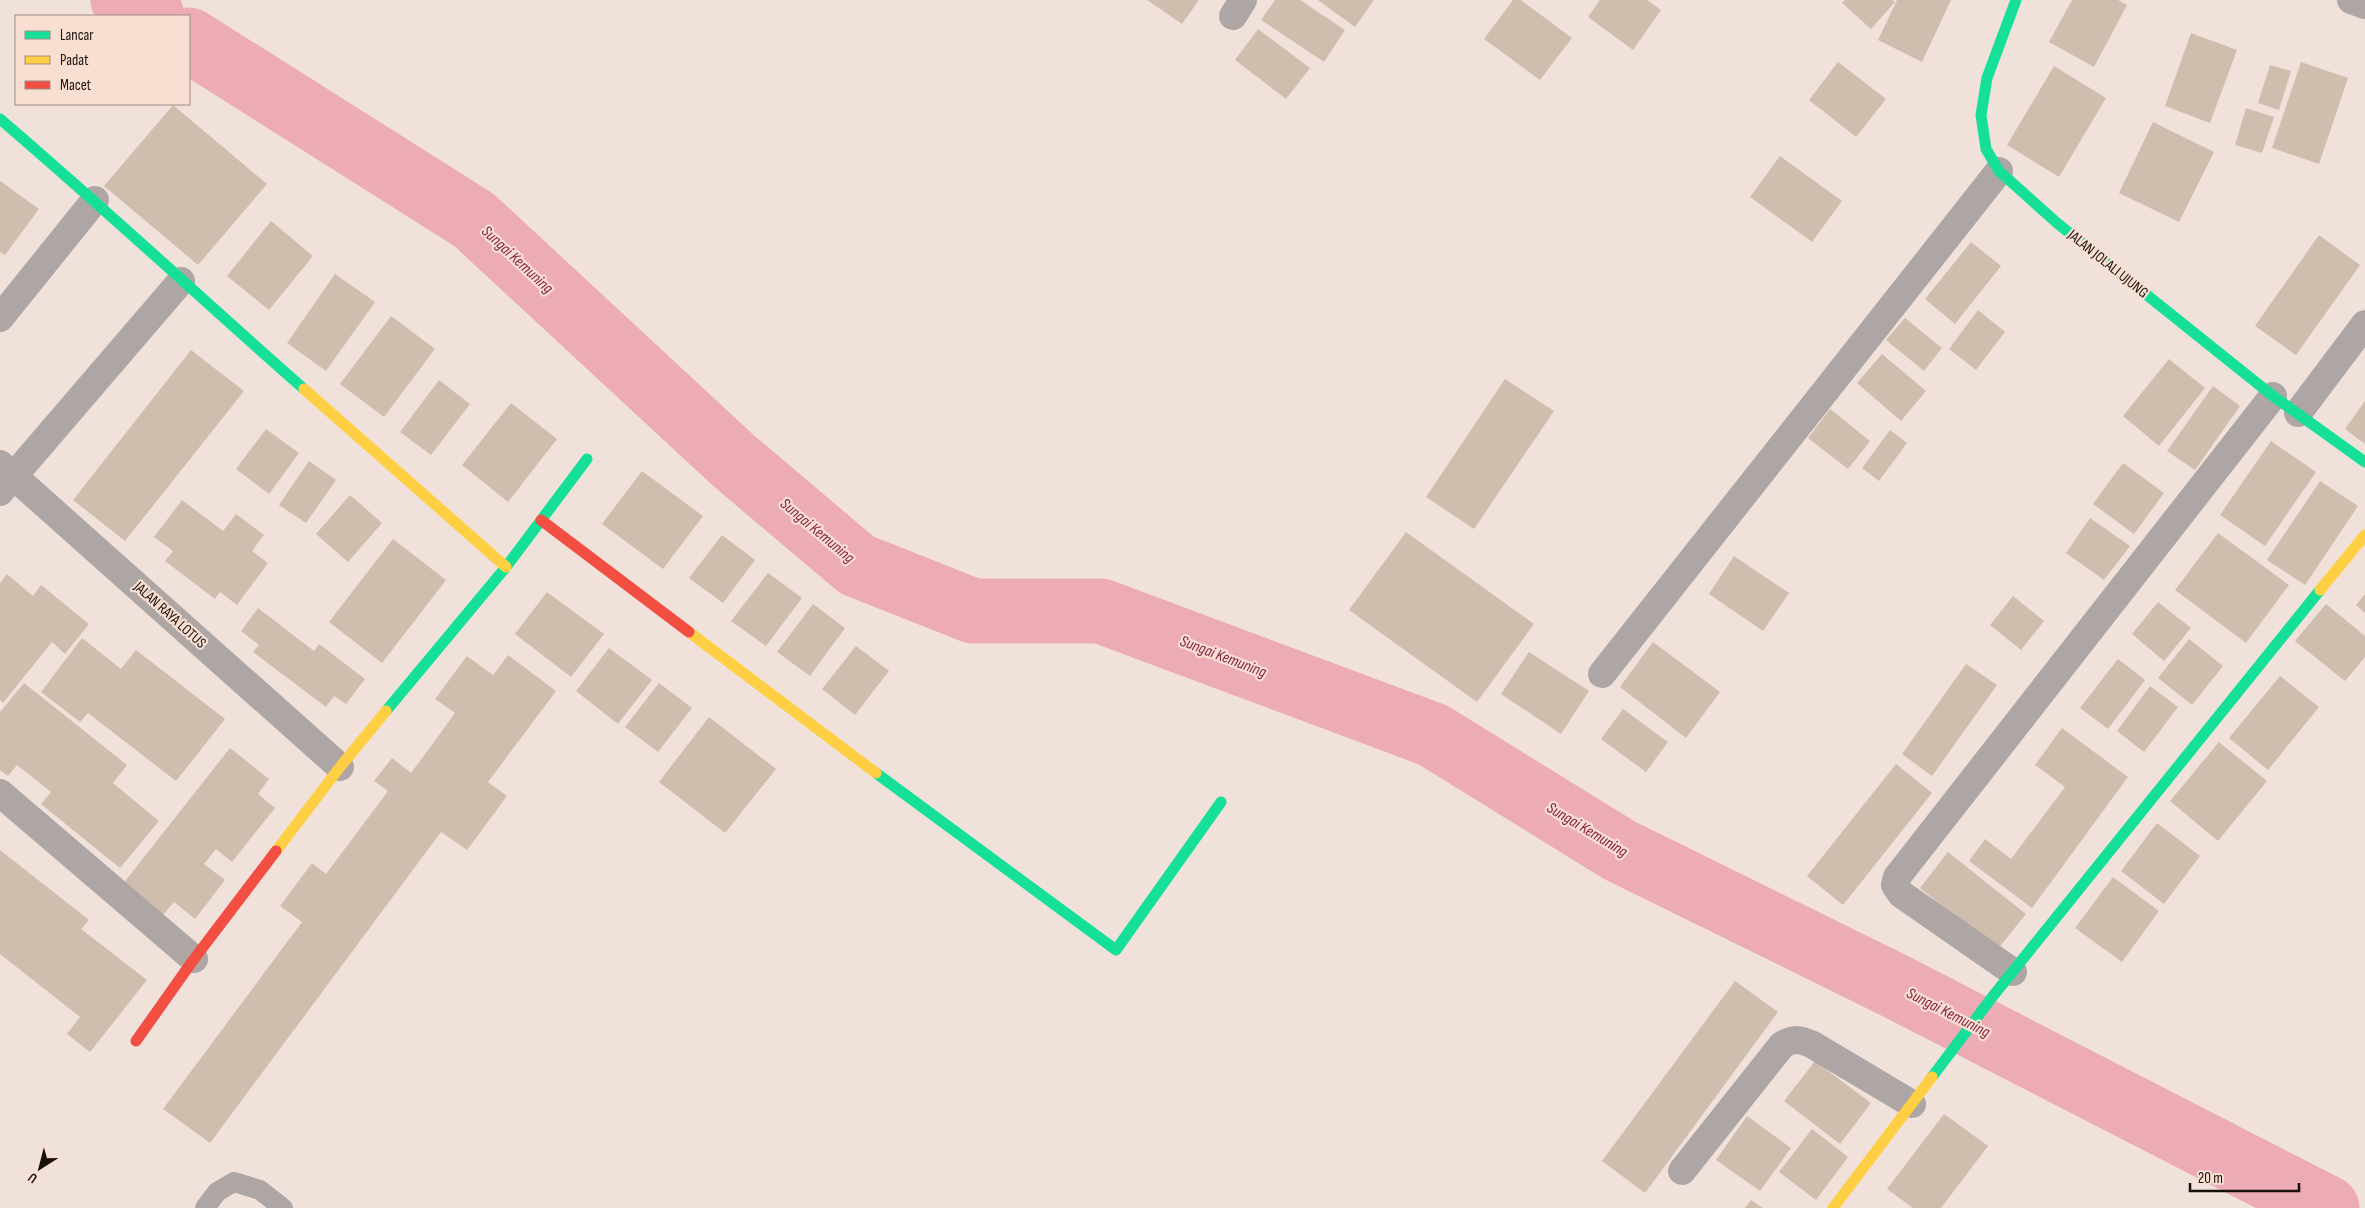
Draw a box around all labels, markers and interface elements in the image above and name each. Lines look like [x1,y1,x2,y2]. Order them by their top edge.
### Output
legend [15,15,190,105]
text: Lancar [60,26,94,45]
text: Padat [60,51,89,70]
text: Macet [60,76,92,95]
water label: Sungai Kemuning [477,222,557,298]
street label: JALAN JOLALI UJUNG [2063,225,2152,302]
water label: Sungai Kemuning [776,495,858,568]
street label: JALAN RAYA LOTUS [129,577,210,653]
water label: Sungai Kemuning [1177,632,1269,682]
water label: Sungai Kemuning [1543,798,1631,862]
water label: Sungai Kemuning [1903,984,1993,1042]
north arrow [15,1143,65,1193]
scale bar [2190,1160,2299,1192]
text: U [25,1169,41,1187]
text: 20 m [2198,1169,2223,1188]

